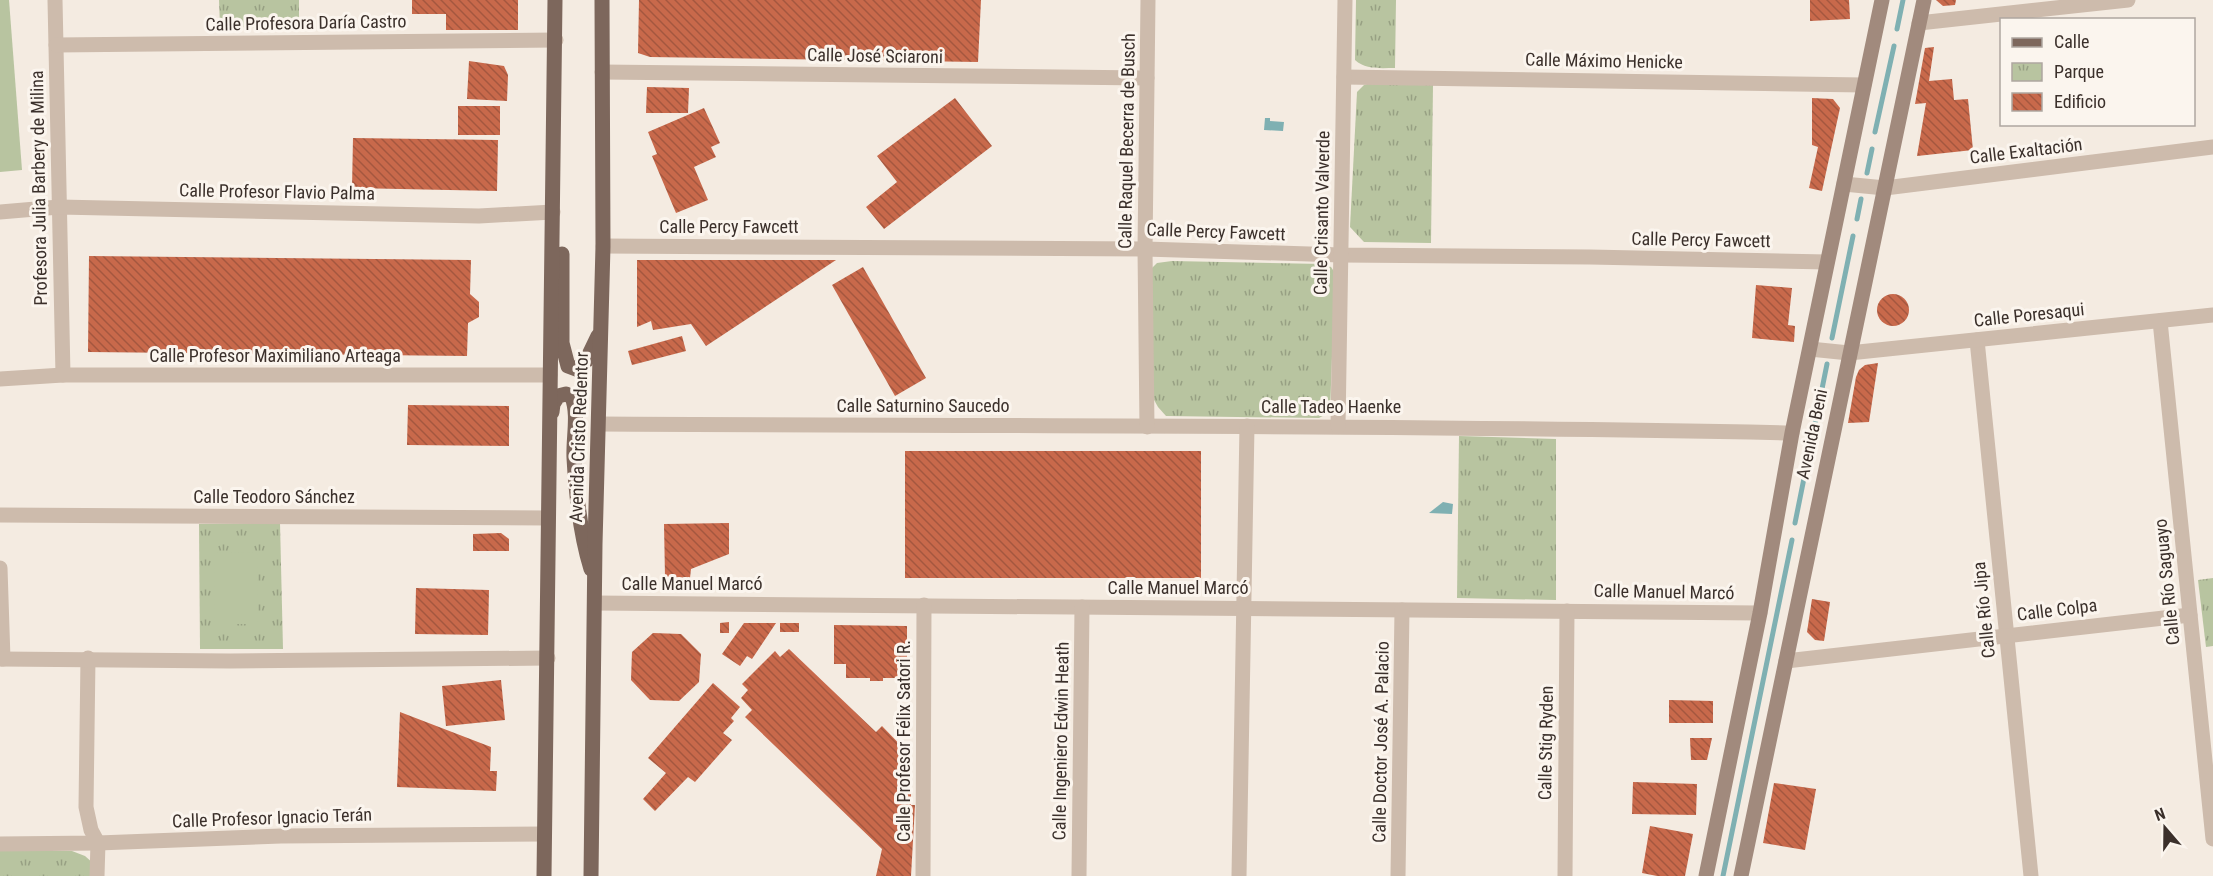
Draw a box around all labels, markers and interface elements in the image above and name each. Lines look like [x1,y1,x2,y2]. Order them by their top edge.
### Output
street label: Calle Profesora Daría Castro [205,10,407,35]
legend [2000,18,2195,126]
text: Calle [2054,31,2090,52]
street label: Calle Raquel Becerra de Busch [1114,33,1139,249]
street label: Calle José Sciaroni [807,44,943,67]
street label: Calle Máximo Henicke [1525,49,1683,72]
text: Parque [2054,61,2104,82]
street label: Profesora Julia Barbery de Milina [26,70,51,306]
text: Edificio [2054,91,2106,112]
street label: Calle Crisanto Valverde [1310,131,1333,295]
street label: Calle Exaltación [1968,133,2083,168]
street label: Calle Profesor Flavio Palma [179,179,375,204]
street label: Calle Percy Fawcett [659,216,799,237]
street label: Calle Percy Fawcett [1146,219,1286,244]
street label: Calle Percy Fawcett [1631,228,1771,251]
street label: Calle Poresaqui [1973,298,2085,331]
street label: Calle Profesor Maximiliano Arteaga [149,345,401,366]
street label: Avenida Cristo Redentor [565,351,592,523]
street label: Avenida Beni [1792,387,1831,481]
street label: Calle Saturnino Saucedo [836,395,1010,416]
street label: Calle Tadeo Haenke [1261,396,1401,417]
street label: Calle Teodoro Sánchez [193,486,355,507]
street label: Calle Río Saguayo [2149,518,2184,646]
street label: Calle Río Jipa [1968,561,1999,659]
street label: Calle Manuel Marcó [622,573,762,594]
street label: Calle Manuel Marcó [1108,577,1248,598]
street label: Calle Manuel Marcó [1593,580,1735,603]
street label: Calle Colpa [2016,594,2098,625]
street label: Calle Profesor Félix Satori R. [893,640,914,842]
street label: Calle Doctor José A. Palacio [1368,641,1393,843]
street label: Calle Ingeniero Edwin Heath [1048,642,1073,840]
street label: Calle Stig Ryden [1534,686,1557,800]
north arrow [2135,798,2195,858]
street label: Calle Profesor Ignacio Terán [172,804,372,831]
text: N [2152,804,2168,825]

